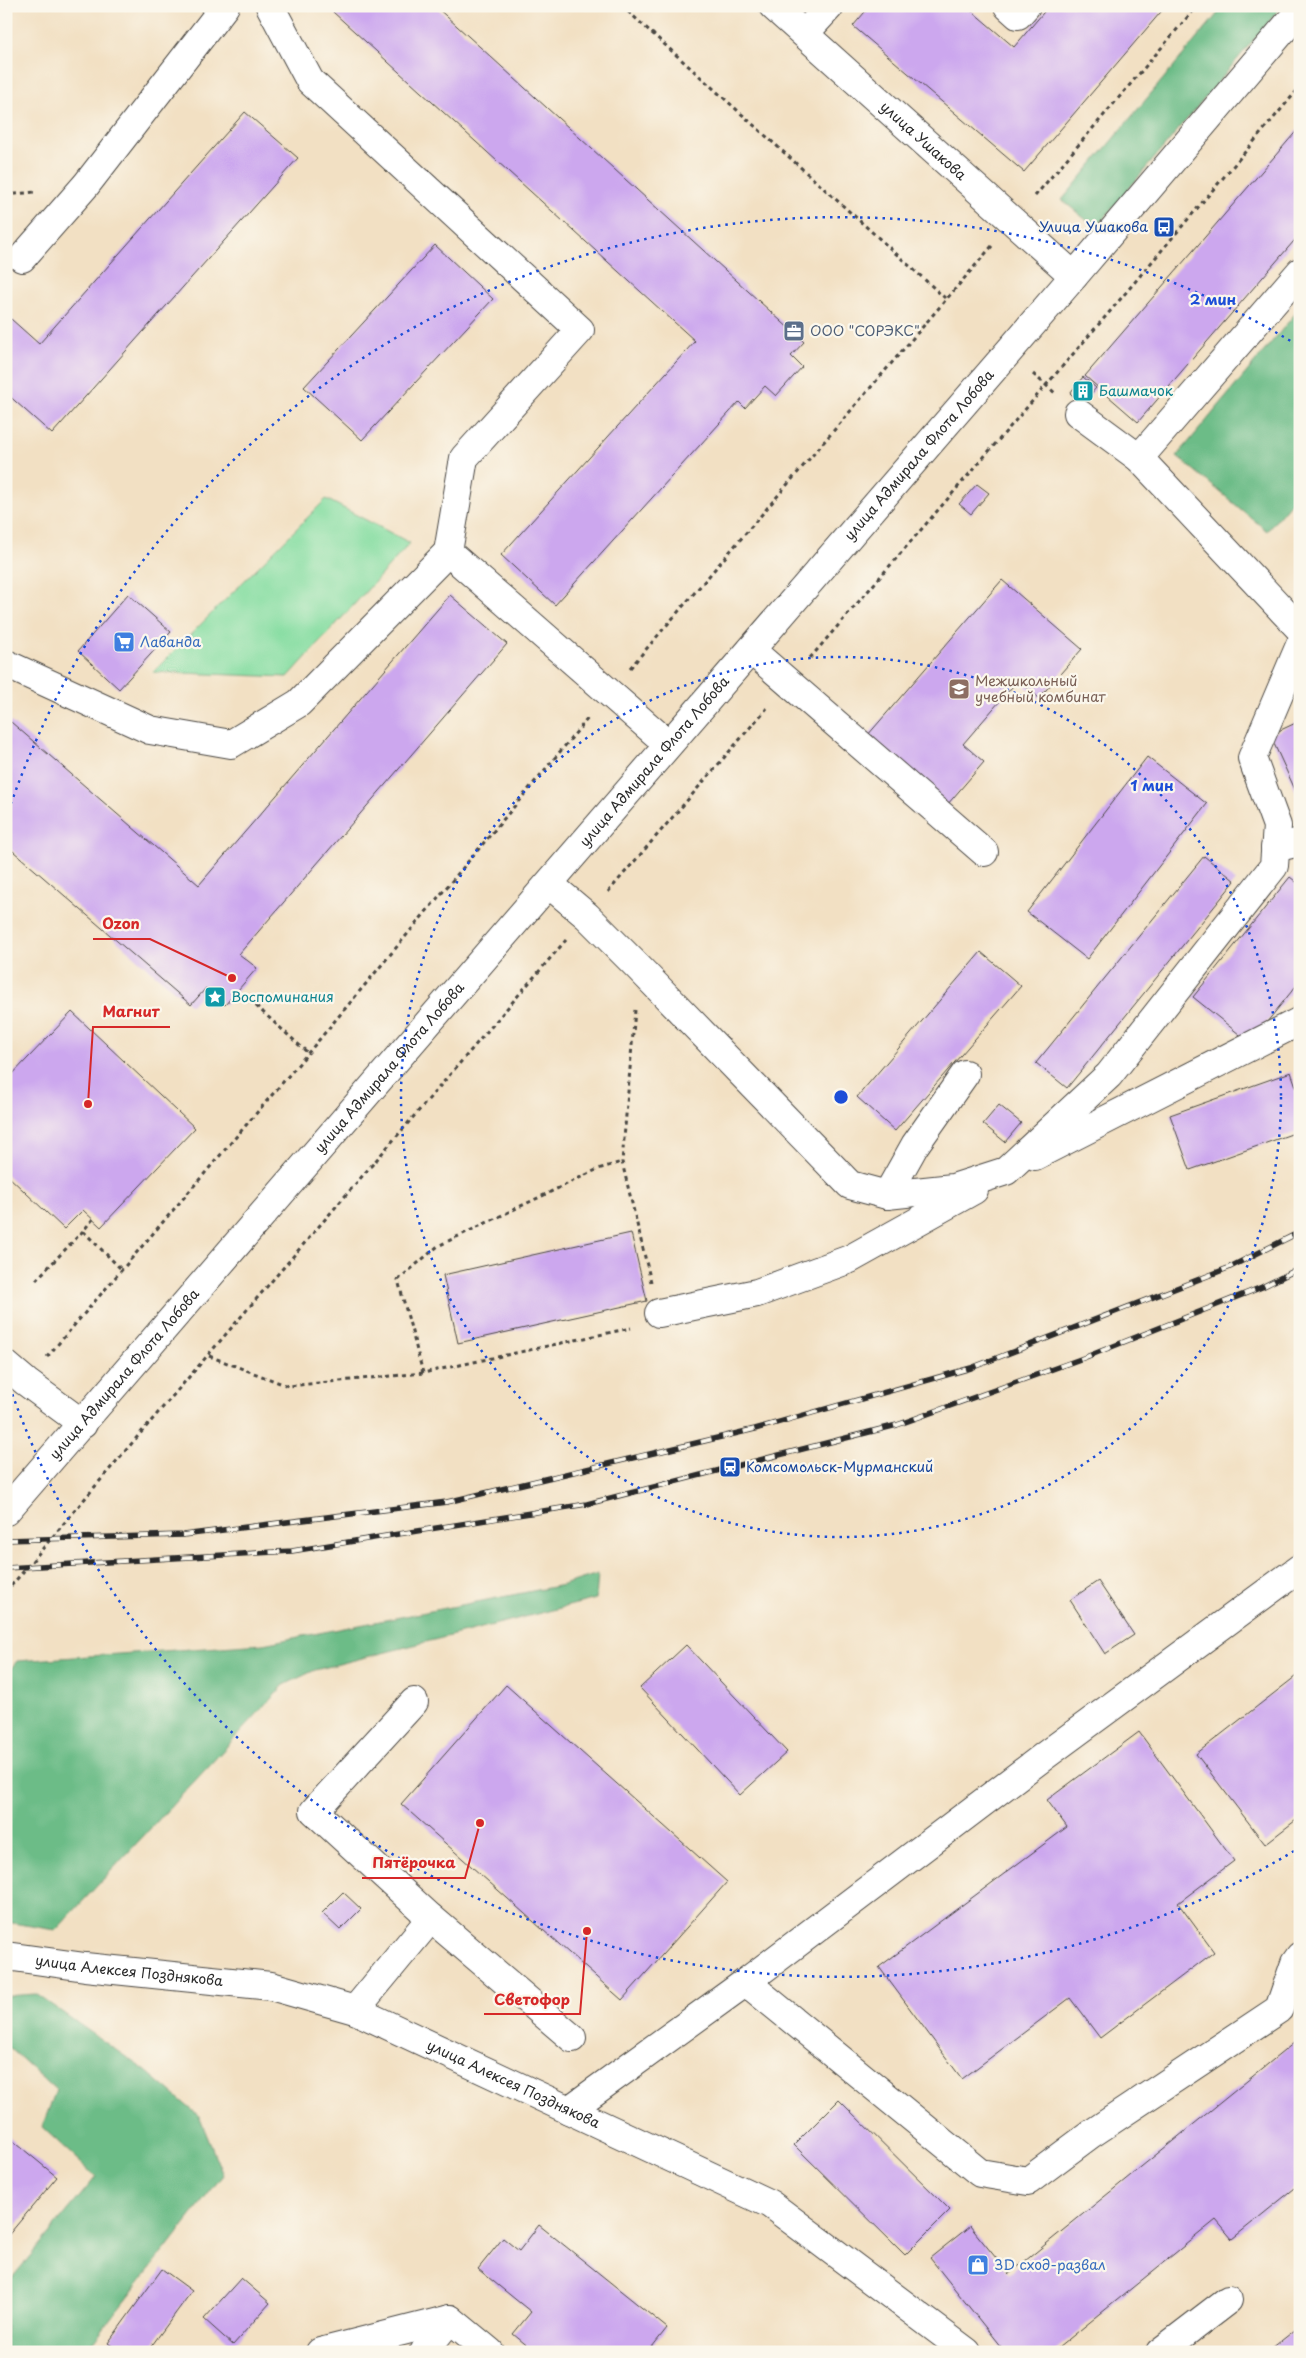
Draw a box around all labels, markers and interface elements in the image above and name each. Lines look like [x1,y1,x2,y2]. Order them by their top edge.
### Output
street label: улица Ушакова [876,96,972,185]
bus stop icon: Улица Ушакова [1152,215,1176,239]
place label: Улица Ушакова [1039,216,1148,237]
text: 2 мин [1190,287,1237,310]
office icon: ООО "СОРЭКС" [782,319,806,343]
place label: ООО "СОРЭКС" [810,320,920,341]
street label: улица Адмирала Флота Лобова [839,365,999,545]
building icon: Башмачок [1071,379,1095,403]
place label: Башмачок [1099,380,1174,401]
supermarket icon: Лаванда [112,630,136,654]
place label: Лаванда [140,631,201,652]
place label: Межшкольный учебный комбинат [975,670,1107,707]
street label: улица Адмирала Флота Лобова [574,671,734,851]
school or university icon: Межшкольный учебный комбинат [947,677,971,701]
text: 1 мин [1130,773,1174,796]
callout: Ozon [93,909,150,939]
text: Ozon [102,911,140,934]
street label: улица Адмирала Флота Лобова [309,977,469,1157]
place icon: Воспоминания [203,985,227,1009]
place label: Воспоминания [231,986,334,1007]
callout: Магнит [93,997,170,1027]
text: Магнит [103,999,161,1022]
centre of rings [832,1088,850,1106]
street label: улица Адмирала Флота Лобова [44,1284,204,1464]
station icon: Комсомольск-Мурманский [718,1455,742,1479]
place label: Комсомольск-Мурманский [746,1456,933,1477]
callout: Пятёрочка [362,1848,465,1878]
text: Пятёрочка [372,1850,456,1873]
street label: улица Алексея Позднякова [34,1949,224,1991]
callout: Светофор [484,1984,580,2014]
text: Светофор [494,1987,570,2010]
street label: улица Алексея Позднякова [424,2034,604,2133]
shop icon: 3D сход-развал [966,2253,990,2277]
place label: 3D сход-развал [994,2254,1105,2275]

